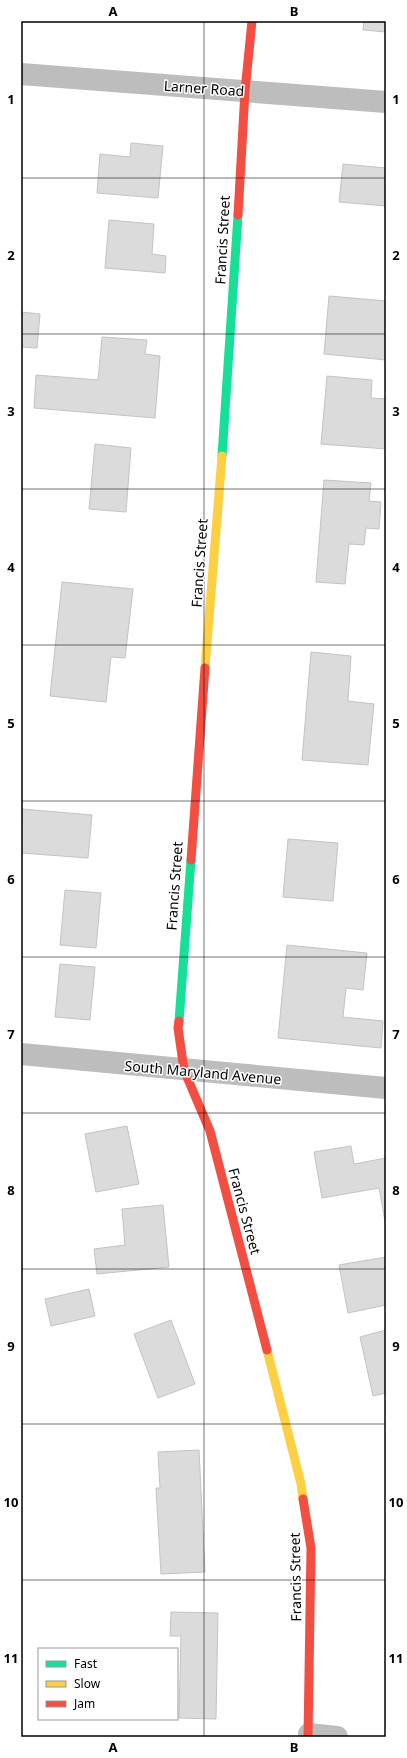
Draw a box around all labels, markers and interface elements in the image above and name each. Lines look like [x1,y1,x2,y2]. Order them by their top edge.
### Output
text: A [109,2,118,20]
text: B [290,2,298,20]
street label: Larner Road [163,76,245,100]
text: 1 [7,90,15,108]
text: 1 [392,90,400,108]
street label: Francis Street [210,195,234,285]
text: 2 [7,246,15,264]
text: 2 [392,246,400,264]
text: 3 [7,402,15,420]
text: 3 [392,402,400,420]
street label: Francis Street [186,518,212,608]
text: 4 [7,558,15,576]
text: 4 [392,558,400,576]
text: 5 [7,714,15,732]
text: 5 [392,714,400,732]
street label: Francis Street [161,841,187,931]
text: 6 [7,870,15,888]
text: 6 [392,870,400,888]
text: 7 [7,1025,15,1043]
text: 7 [392,1025,400,1043]
street label: South Maryland Avenue [124,1056,282,1088]
street label: Francis Street [224,1166,266,1256]
text: 8 [7,1181,15,1199]
text: 8 [392,1181,400,1199]
text: 9 [7,1337,15,1355]
text: 9 [392,1337,400,1355]
text: 10 [4,1493,18,1511]
text: 10 [389,1493,403,1511]
street label: Francis Street [285,1532,305,1622]
legend [38,1648,178,1720]
text: 11 [4,1649,18,1667]
text: 11 [389,1649,403,1667]
text: Fast [74,1655,98,1672]
text: Slow [74,1675,101,1692]
text: Jam [73,1695,95,1712]
text: A [109,1738,118,1756]
text: B [290,1738,298,1756]

